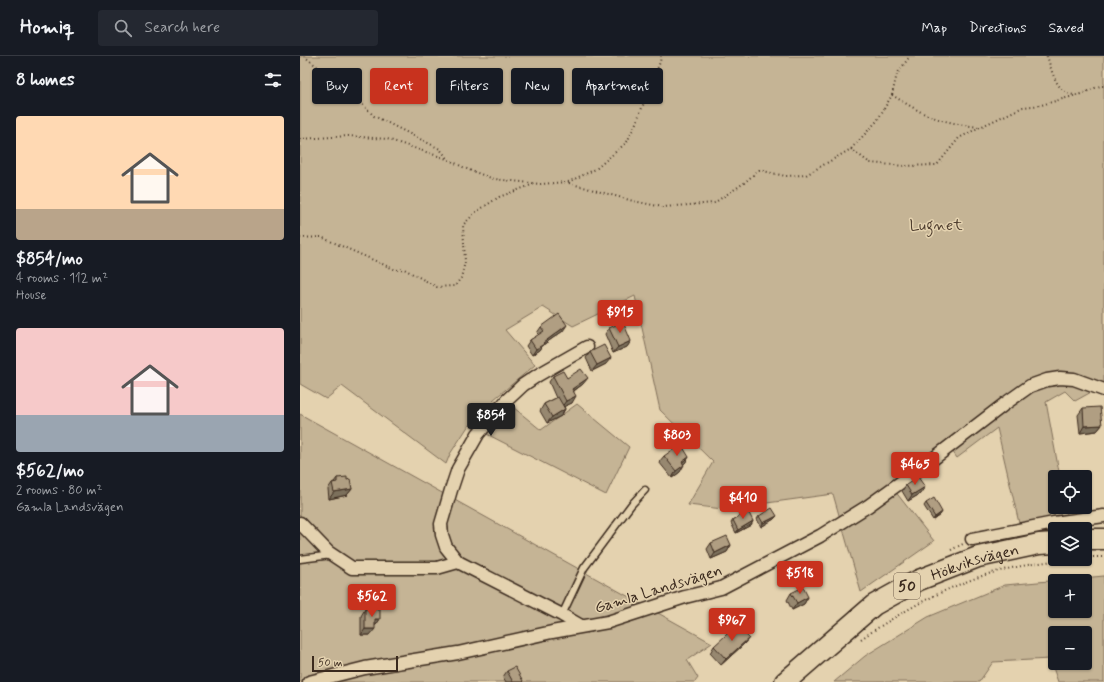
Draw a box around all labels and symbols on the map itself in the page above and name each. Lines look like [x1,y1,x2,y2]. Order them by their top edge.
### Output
park label: Lugnet [909,215,963,237]
pin: $915 [596,300,644,334]
pin: $854 [467,403,515,437]
pin: $803 [653,423,701,457]
pin: $465 [891,452,939,486]
pin: $410 [719,486,767,520]
street label: Hökviksvägen [928,540,1021,586]
street label: Gamla Landsvägen [592,560,725,619]
pin: $518 [776,561,824,595]
road number: 50 [894,573,920,599]
pin: $562 [348,584,396,618]
pin: $967 [708,608,756,642]
scale bar [312,654,398,673]

